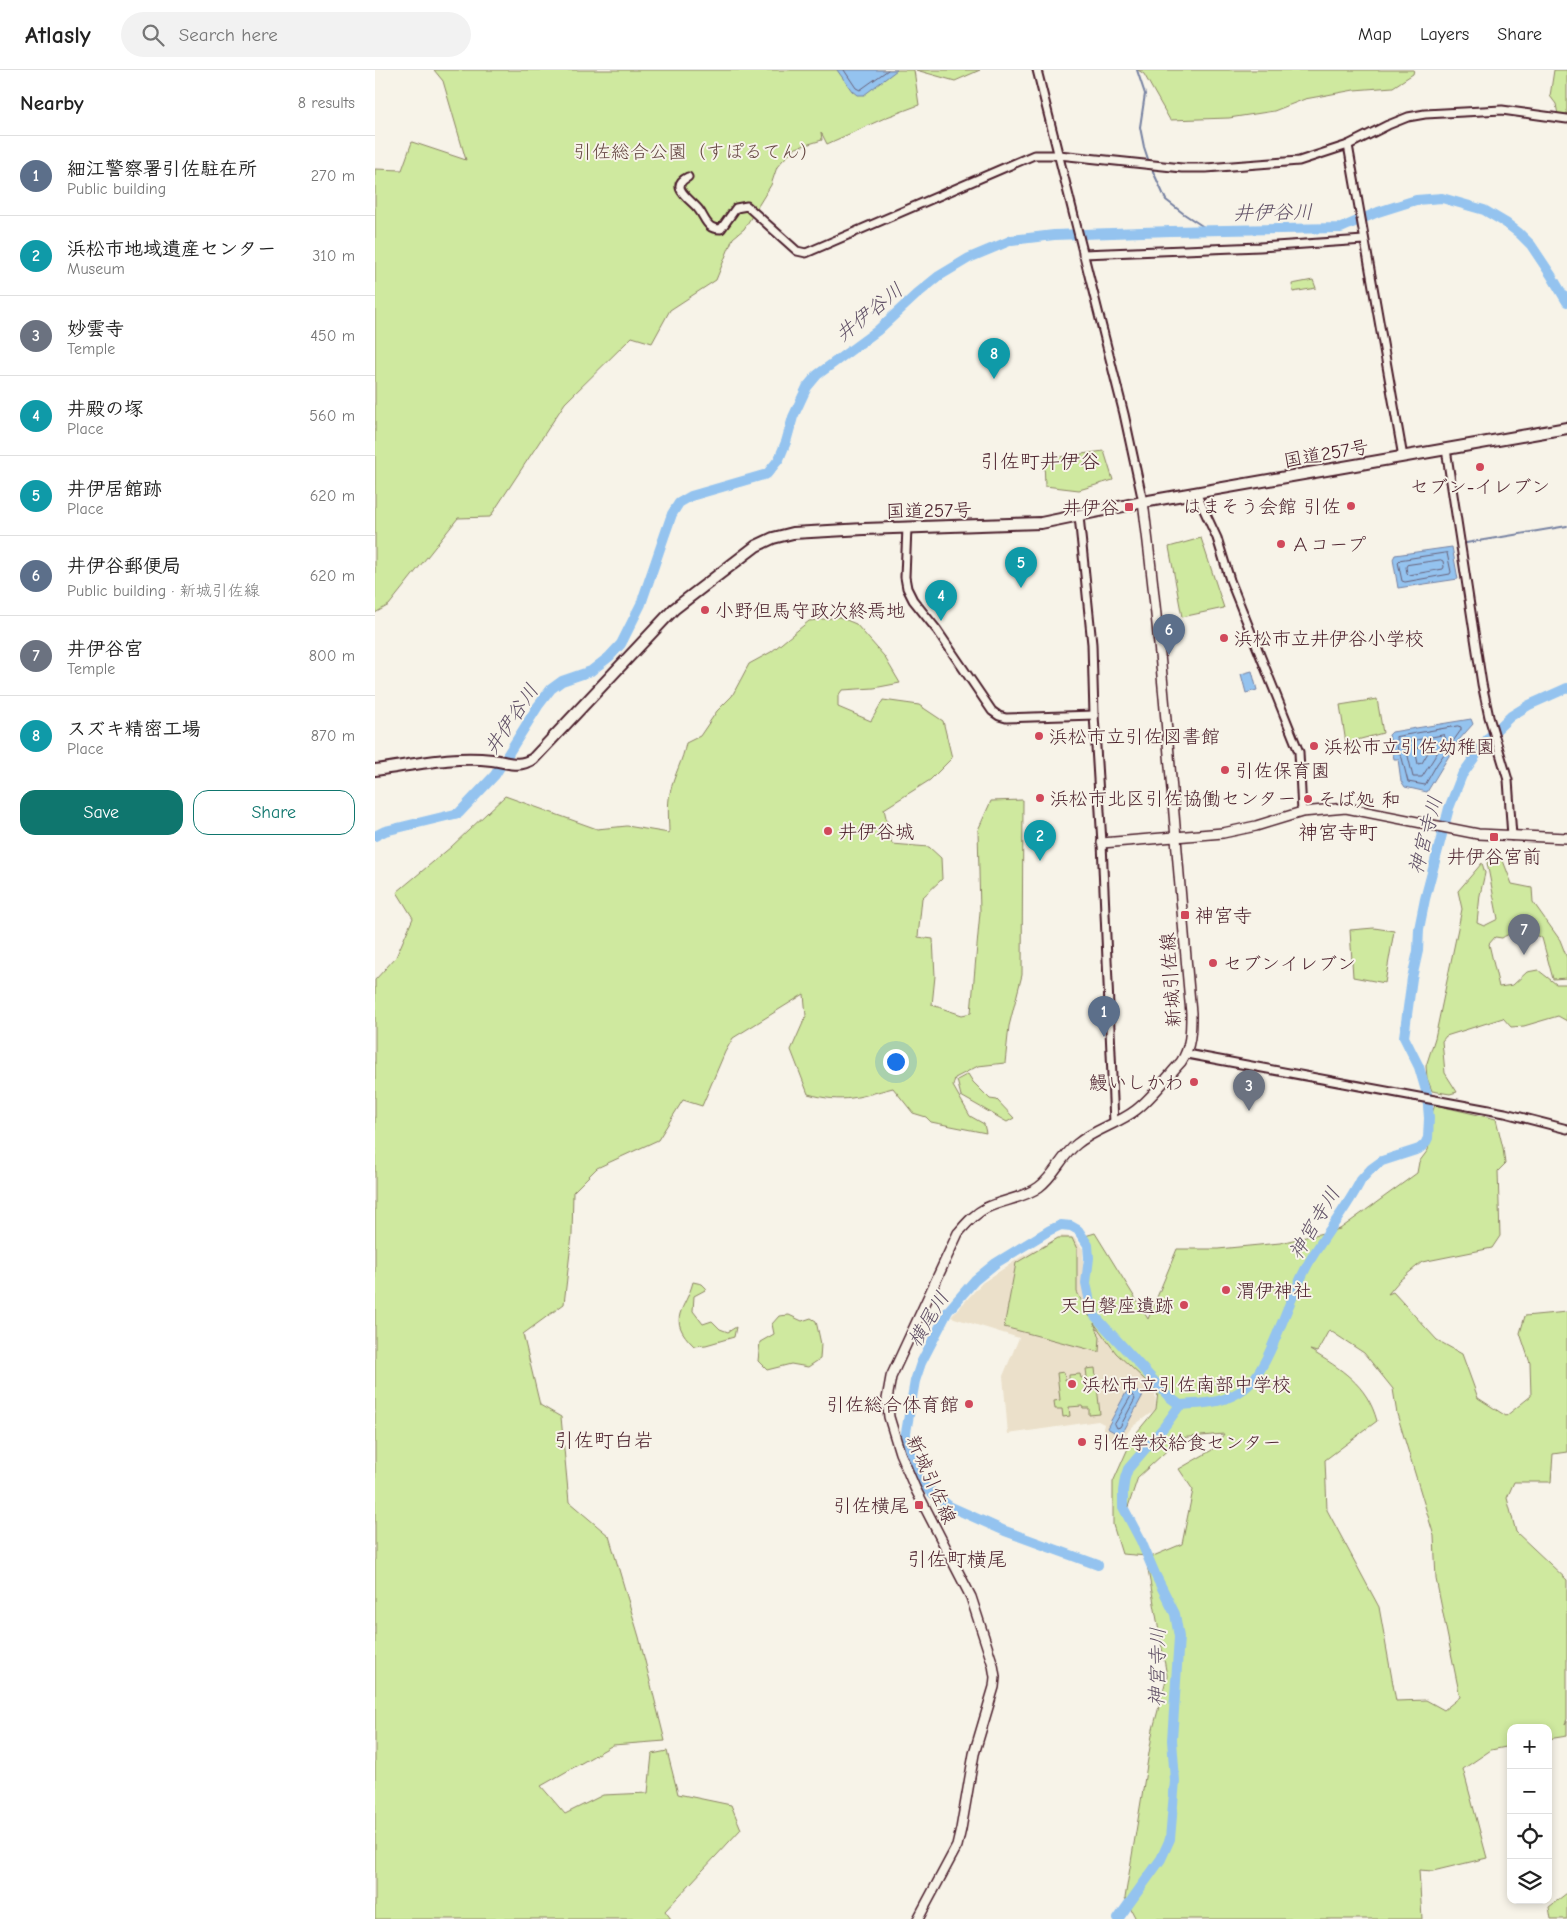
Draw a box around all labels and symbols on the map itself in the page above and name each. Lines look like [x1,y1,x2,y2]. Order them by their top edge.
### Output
park label: 引佐総合公園（すぽるてん） [573,141,819,163]
water label: 井伊谷川 [1233,200,1313,225]
water label: 井伊谷川 [831,278,908,346]
pin: 8 [978,338,1010,379]
street label: 国道257号 [1282,436,1371,472]
district label: 引佐町井伊谷 [980,450,1100,473]
marker: セブン-イレブン [1474,461,1486,473]
place label: セブン-イレブン [1410,476,1550,498]
place label: はまそう会館 引佐 [1183,496,1341,518]
place label: 井伊谷 [1062,497,1119,519]
street label: 国道257号 [886,499,972,523]
marker: はまそう会館 引佐 [1345,500,1357,512]
marker: 井伊谷 [1123,501,1135,513]
place label: Ａコープ [1291,534,1366,556]
marker: Ａコープ [1275,538,1287,550]
pin: 5 [1005,547,1037,588]
pin: 4 [925,580,957,621]
place label: 小野但馬守政次終焉地 [715,600,905,622]
marker: 小野但馬守政次終焉地 [699,604,711,616]
pin: 6 [1153,614,1185,655]
place label: 浜松市立井伊谷小学校 [1234,628,1424,650]
marker: 浜松市立井伊谷小学校 [1218,632,1230,644]
water label: 井伊谷川 [480,680,543,759]
place label: 浜松市立引佐図書館 [1049,726,1220,748]
marker: 浜松市立引佐図書館 [1033,730,1045,742]
place label: 浜松市立引佐幼稚園 [1324,736,1495,758]
marker: 浜松市立引佐幼稚園 [1308,740,1320,752]
place label: 引佐保育園 [1235,760,1330,782]
marker: 引佐保育園 [1219,764,1231,776]
place label: 浜松市北区引佐協働センター [1050,788,1296,810]
place label: そば処 和 [1318,789,1400,811]
marker: 浜松市北区引佐協働センター [1034,792,1046,804]
marker: そば処 和 [1302,793,1314,805]
water label: 神宮寺川 [1404,794,1447,877]
pin: 2 [1024,820,1056,861]
place label: 井伊谷城 [838,821,914,843]
district label: 神宮寺町 [1298,821,1378,844]
marker: 井伊谷城 [822,825,834,837]
marker: 井伊谷宮前 [1488,831,1500,843]
place label: 井伊谷宮前 [1446,846,1542,868]
place label: 神宮寺 [1195,905,1252,927]
marker: 神宮寺 [1179,909,1191,921]
pin: 7 [1508,914,1540,955]
street label: 新城引佐線 [1157,932,1185,1028]
place label: セブンイレブン [1223,953,1356,975]
marker: セブンイレブン [1207,957,1219,969]
pin: 1 [1088,996,1120,1037]
your location [883,1049,909,1075]
pin: 3 [1233,1070,1265,1111]
place label: 鰻いしかわ [1089,1072,1184,1094]
marker: 鰻いしかわ [1188,1076,1200,1088]
water label: 神宮寺川 [1284,1183,1345,1263]
place label: 渭伊神社 [1236,1280,1312,1302]
marker: 渭伊神社 [1220,1284,1232,1296]
water label: 横尾川 [903,1288,954,1351]
place label: 天白磐座遺跡 [1060,1295,1174,1317]
marker: 天白磐座遺跡 [1178,1299,1190,1311]
place label: 浜松市立引佐南部中学校 [1082,1374,1291,1396]
marker: 浜松市立引佐南部中学校 [1066,1378,1078,1390]
place label: 引佐総合体育館 [826,1394,959,1416]
marker: 引佐総合体育館 [963,1398,975,1410]
district label: 引佐町白岩 [554,1429,654,1452]
street label: 新城引佐線 [902,1432,960,1527]
place label: 引佐学校給食センター [1092,1432,1281,1454]
marker: 引佐学校給食センター [1076,1436,1088,1448]
place label: 引佐横尾 [833,1495,909,1517]
marker: 引佐横尾 [913,1499,925,1511]
district label: 引佐町横尾 [907,1548,1007,1571]
water label: 神宮寺川 [1145,1627,1170,1707]

